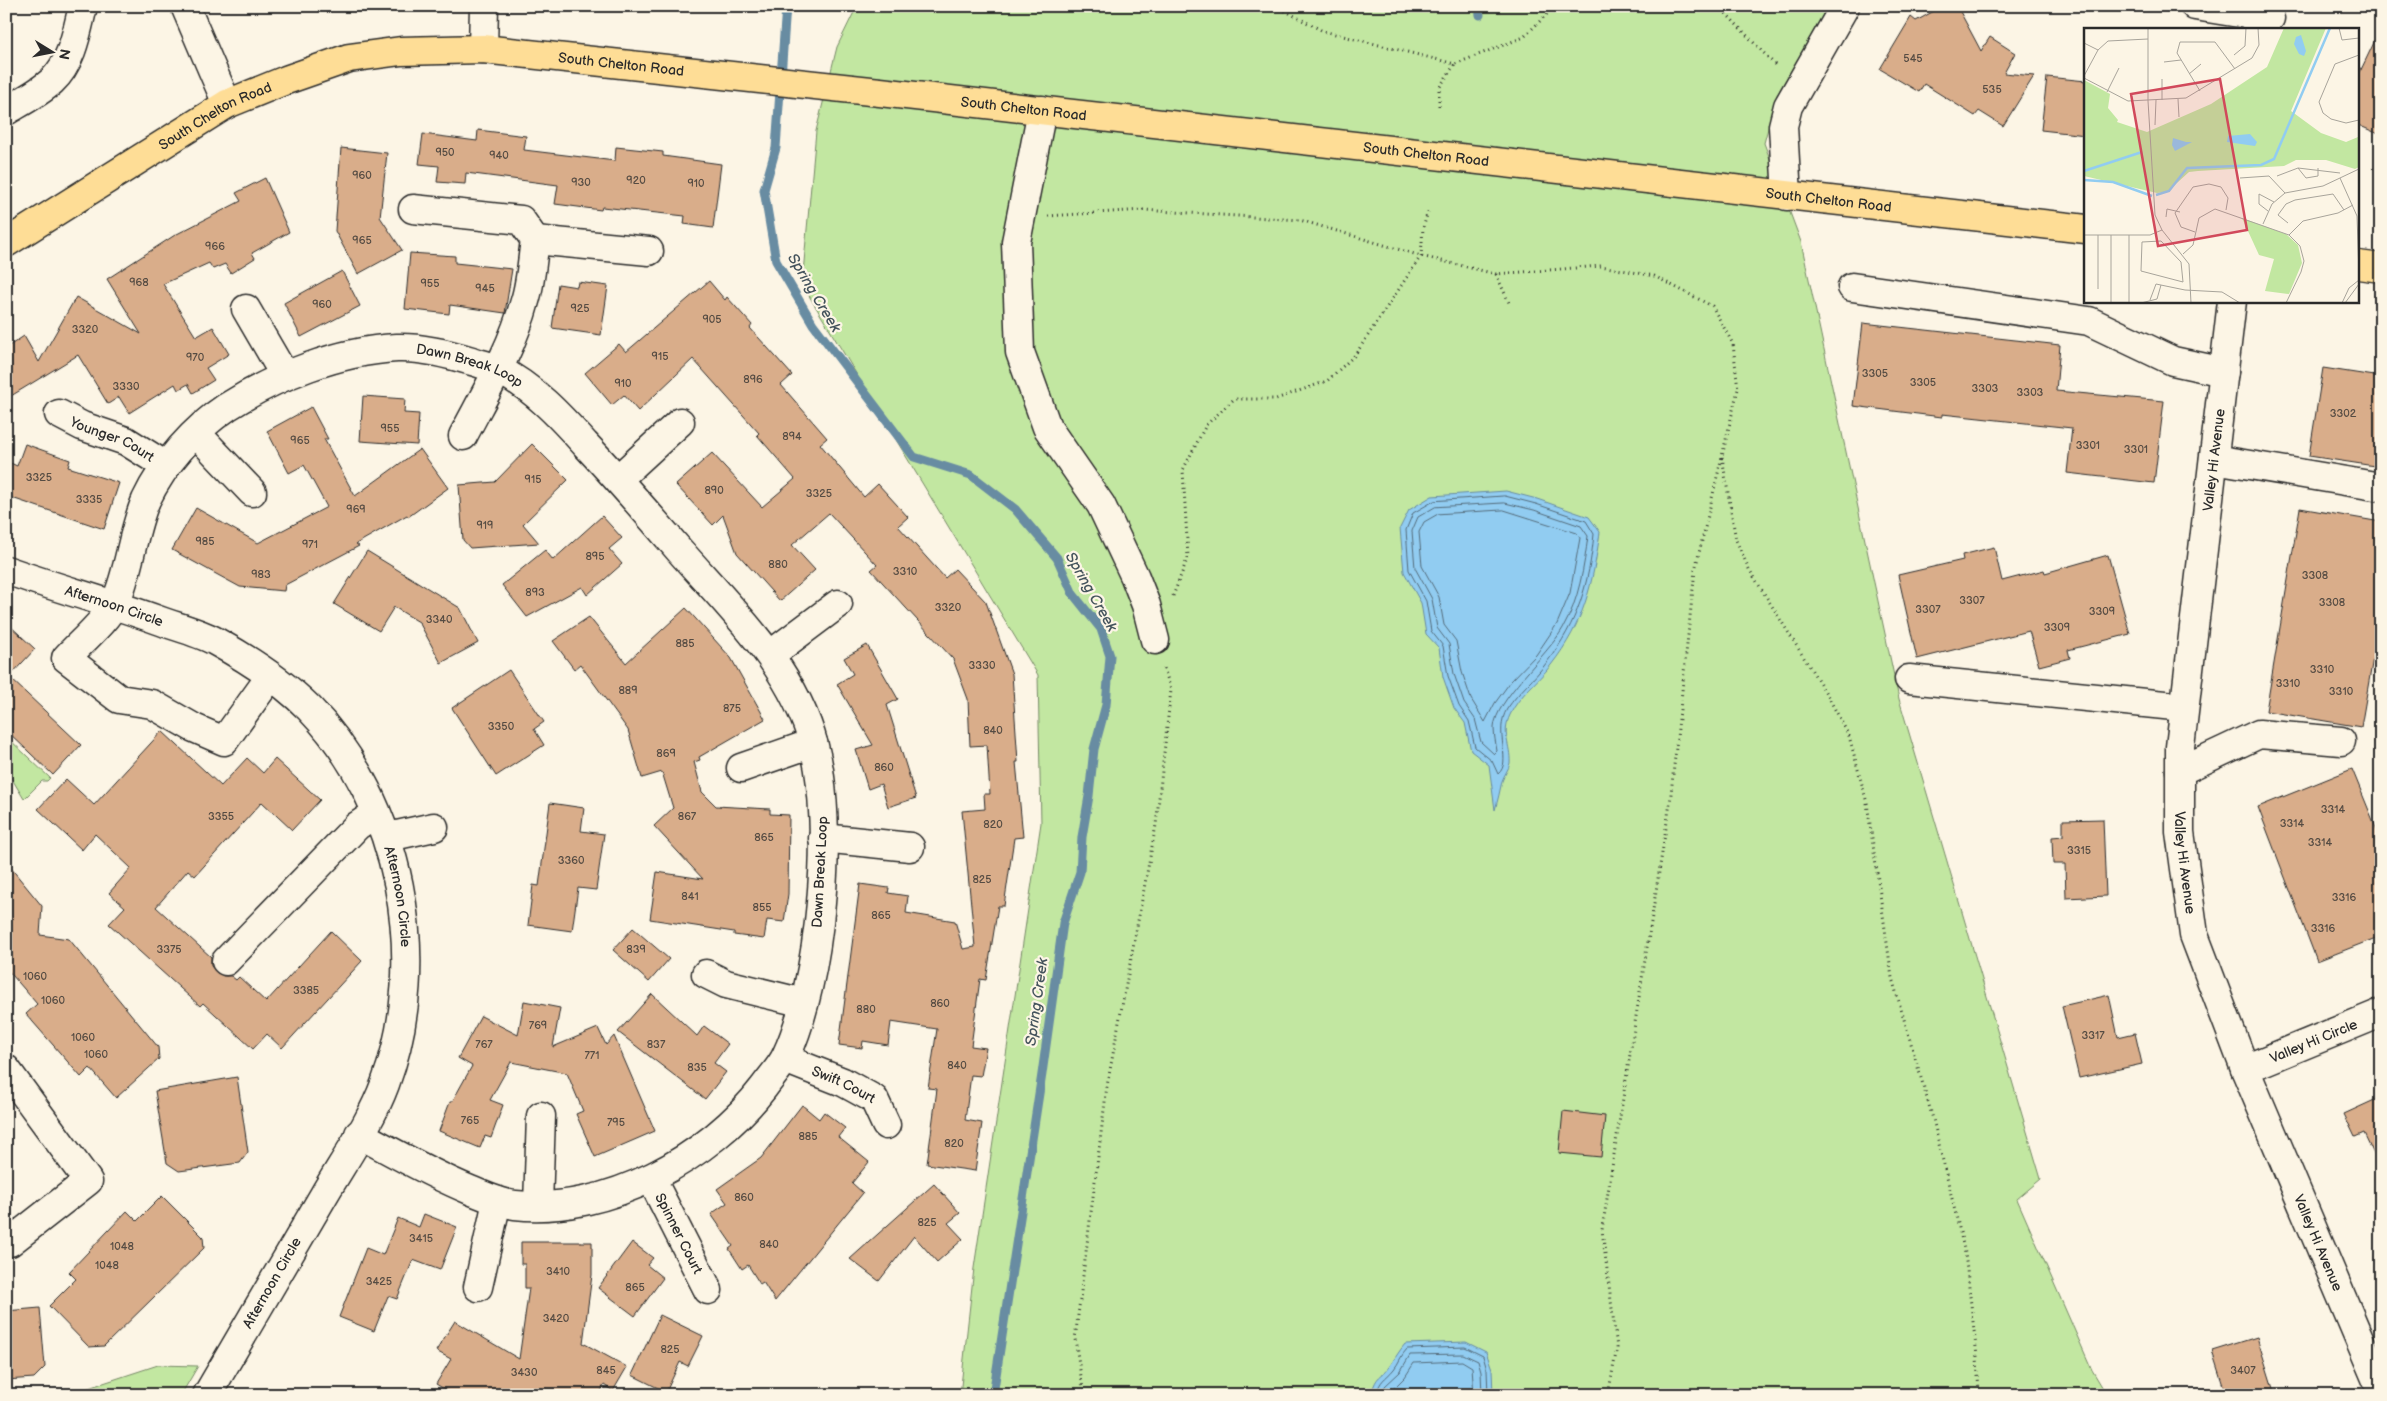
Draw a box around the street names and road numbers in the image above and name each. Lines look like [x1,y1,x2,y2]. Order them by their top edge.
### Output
street label: South Chelton Road [557,49,685,79]
street label: South Chelton Road [155,78,274,153]
street label: South Chelton Road [960,93,1088,124]
street label: South Chelton Road [1362,138,1490,170]
street label: South Chelton Road [1765,184,1892,215]
street label: Dawn Break Loop [415,340,527,391]
street label: Valley Hi Avenue [2199,408,2229,512]
street label: Younger Court [66,412,158,466]
street label: Afternoon Circle [63,582,166,630]
street label: Valley Hi Avenue [2172,811,2200,915]
street label: Dawn Break Loop [809,816,831,928]
street label: Afternoon Circle [381,844,415,948]
street label: Valley Hi Circle [2267,1015,2360,1066]
street label: Swift Court [809,1062,879,1107]
street label: Spinner Court [652,1190,707,1277]
street label: Valley Hi Avenue [2291,1192,2347,1294]
street label: Afternoon Circle [239,1234,305,1332]

